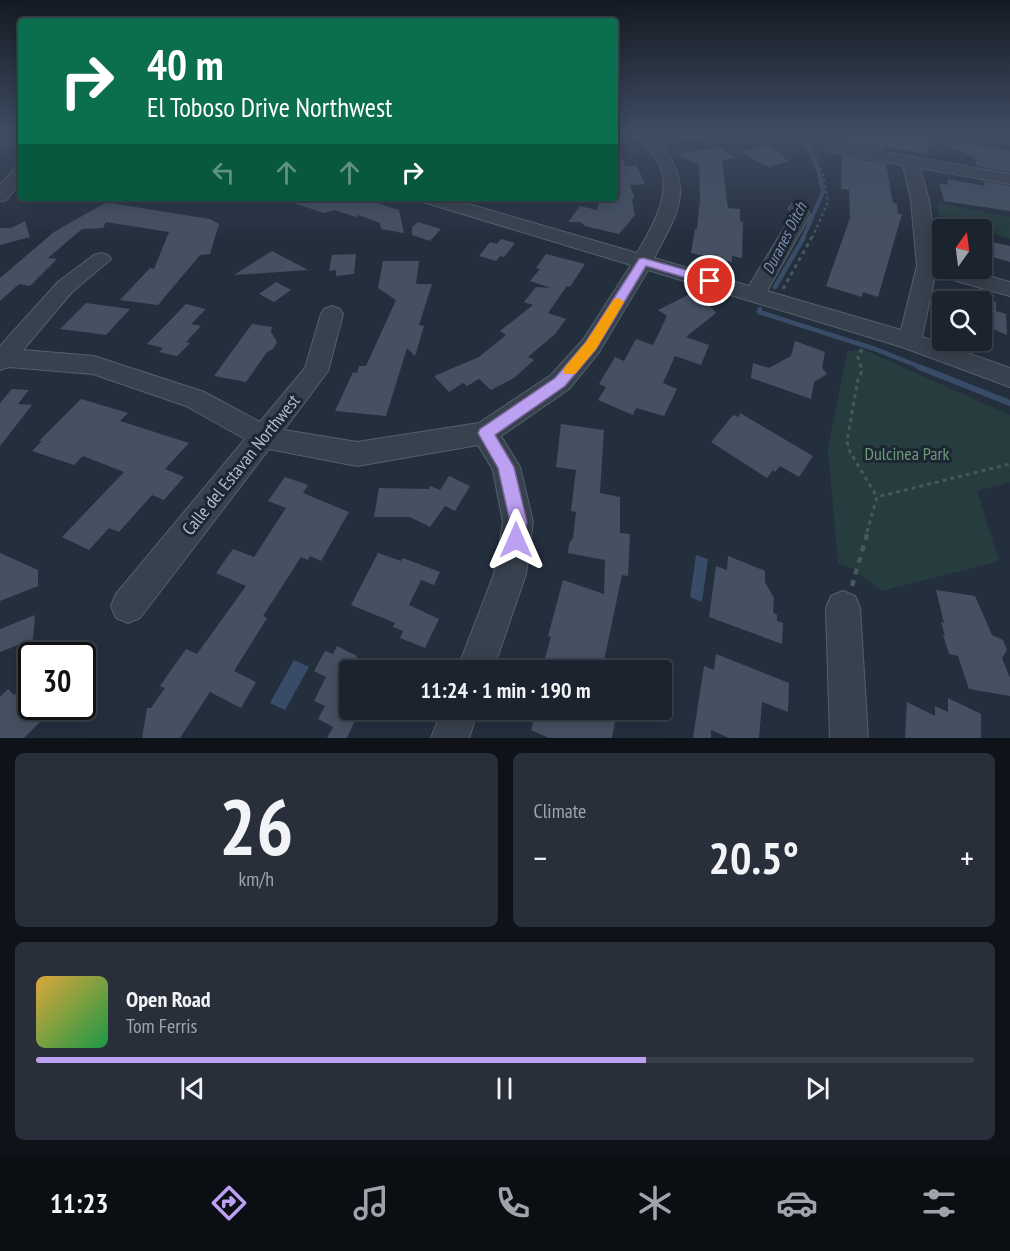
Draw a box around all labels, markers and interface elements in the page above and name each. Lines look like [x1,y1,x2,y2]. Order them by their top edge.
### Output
text: 40 m [147,37,224,92]
icon: right [48,42,126,120]
text: El Toboso Drive Northwest [147,90,392,124]
icon: left [207,156,240,189]
icon: ahead [270,156,303,189]
icon: ahead [333,156,366,189]
icon: right [396,156,429,189]
water label: Duranes Ditch [758,198,811,277]
north arrow [932,219,992,279]
map controls [932,219,992,351]
pin [684,255,735,306]
icon: arrive [693,264,726,297]
button: search [932,291,992,351]
street label: Calle del Estavan Northwest [177,390,305,540]
park label: Dulcinea Park [865,442,949,465]
position arrow [484,508,548,572]
speed limit sign: 30 [18,642,96,720]
text: 11:24 · 1 min · 190 m [420,676,591,704]
text: 26 [219,776,294,877]
text: Climate [534,798,586,824]
text: 20.5° [709,828,799,886]
text: − [534,836,547,879]
text: + [960,836,974,879]
text: km/h [239,866,274,892]
text: Open Road [126,985,211,1013]
text: Tom Ferris [126,1013,197,1039]
icon: previous [176,1072,209,1105]
icon: pause [488,1072,521,1105]
icon: next [801,1072,834,1105]
icon: directions [208,1182,250,1224]
icon: music [350,1182,392,1224]
icon: phone [492,1182,534,1224]
icon: climate [634,1182,676,1224]
icon: car [776,1182,818,1224]
icon: filters [918,1182,960,1224]
text: 11:23 [50,1186,108,1220]

